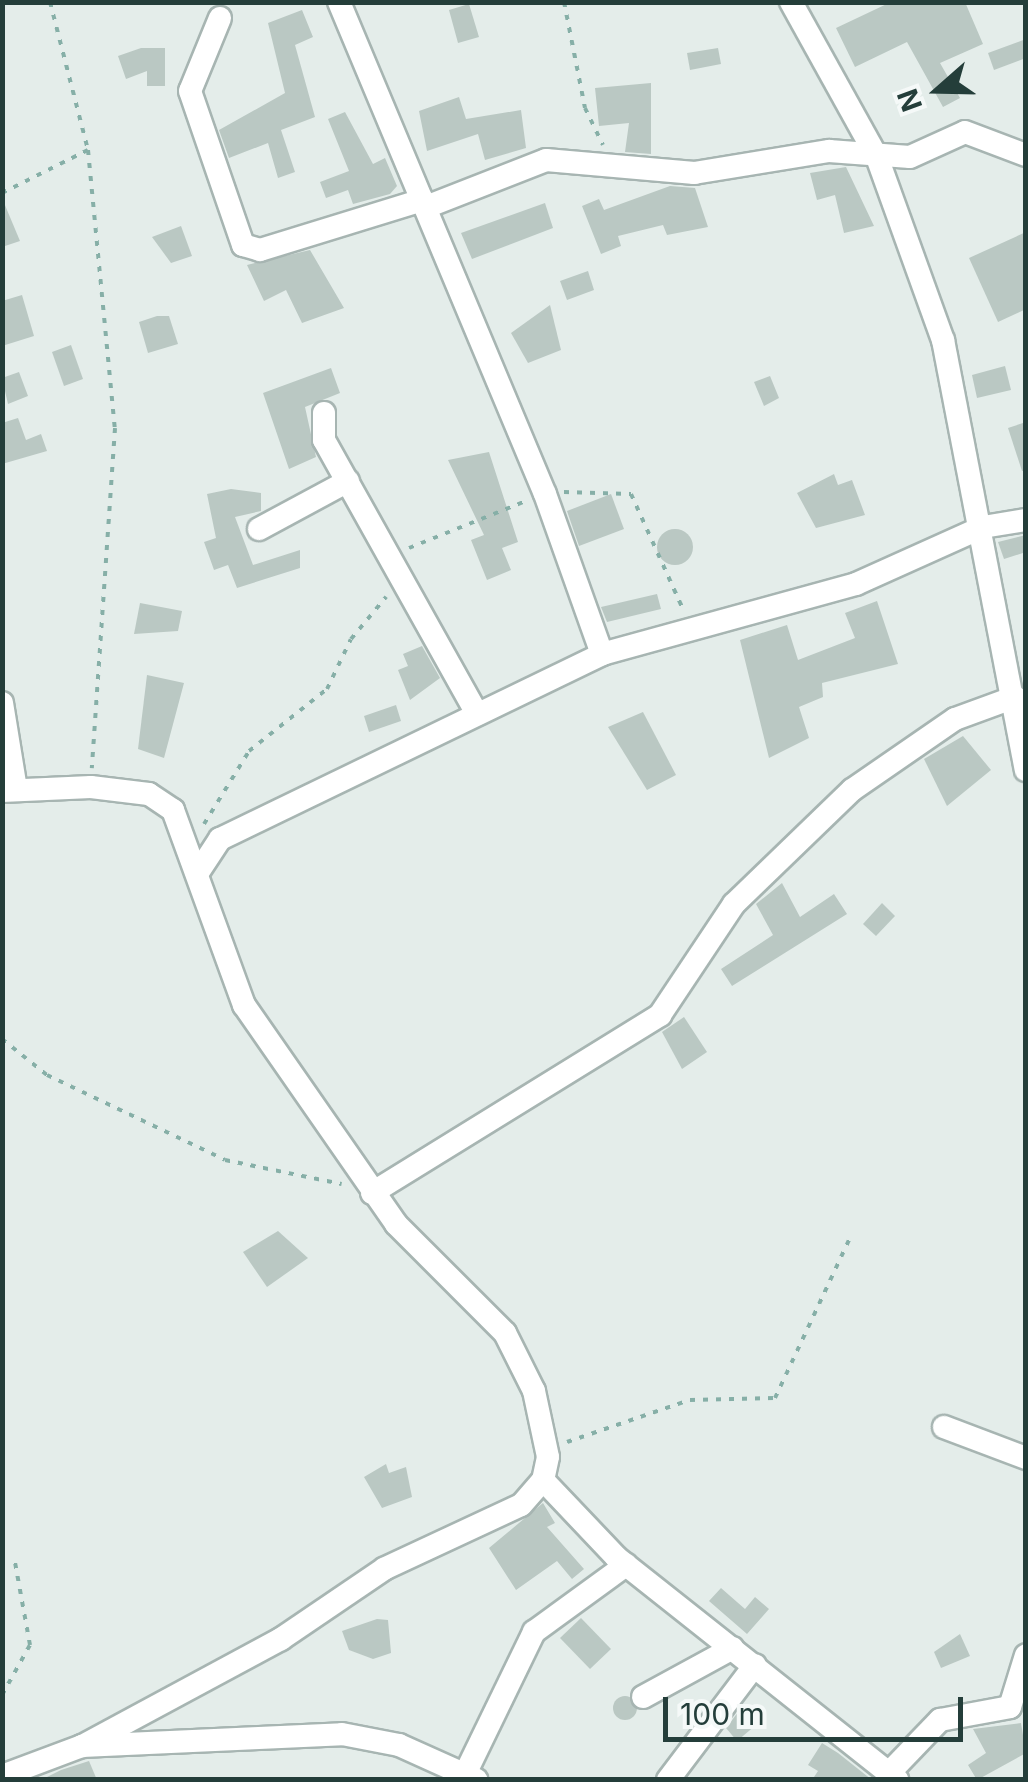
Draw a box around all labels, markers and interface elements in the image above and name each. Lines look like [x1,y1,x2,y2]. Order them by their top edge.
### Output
north arrow [888,40,988,140]
text: N [890,84,929,116]
scale bar [668,1677,968,1739]
text: 100 m [680,1696,765,1732]

